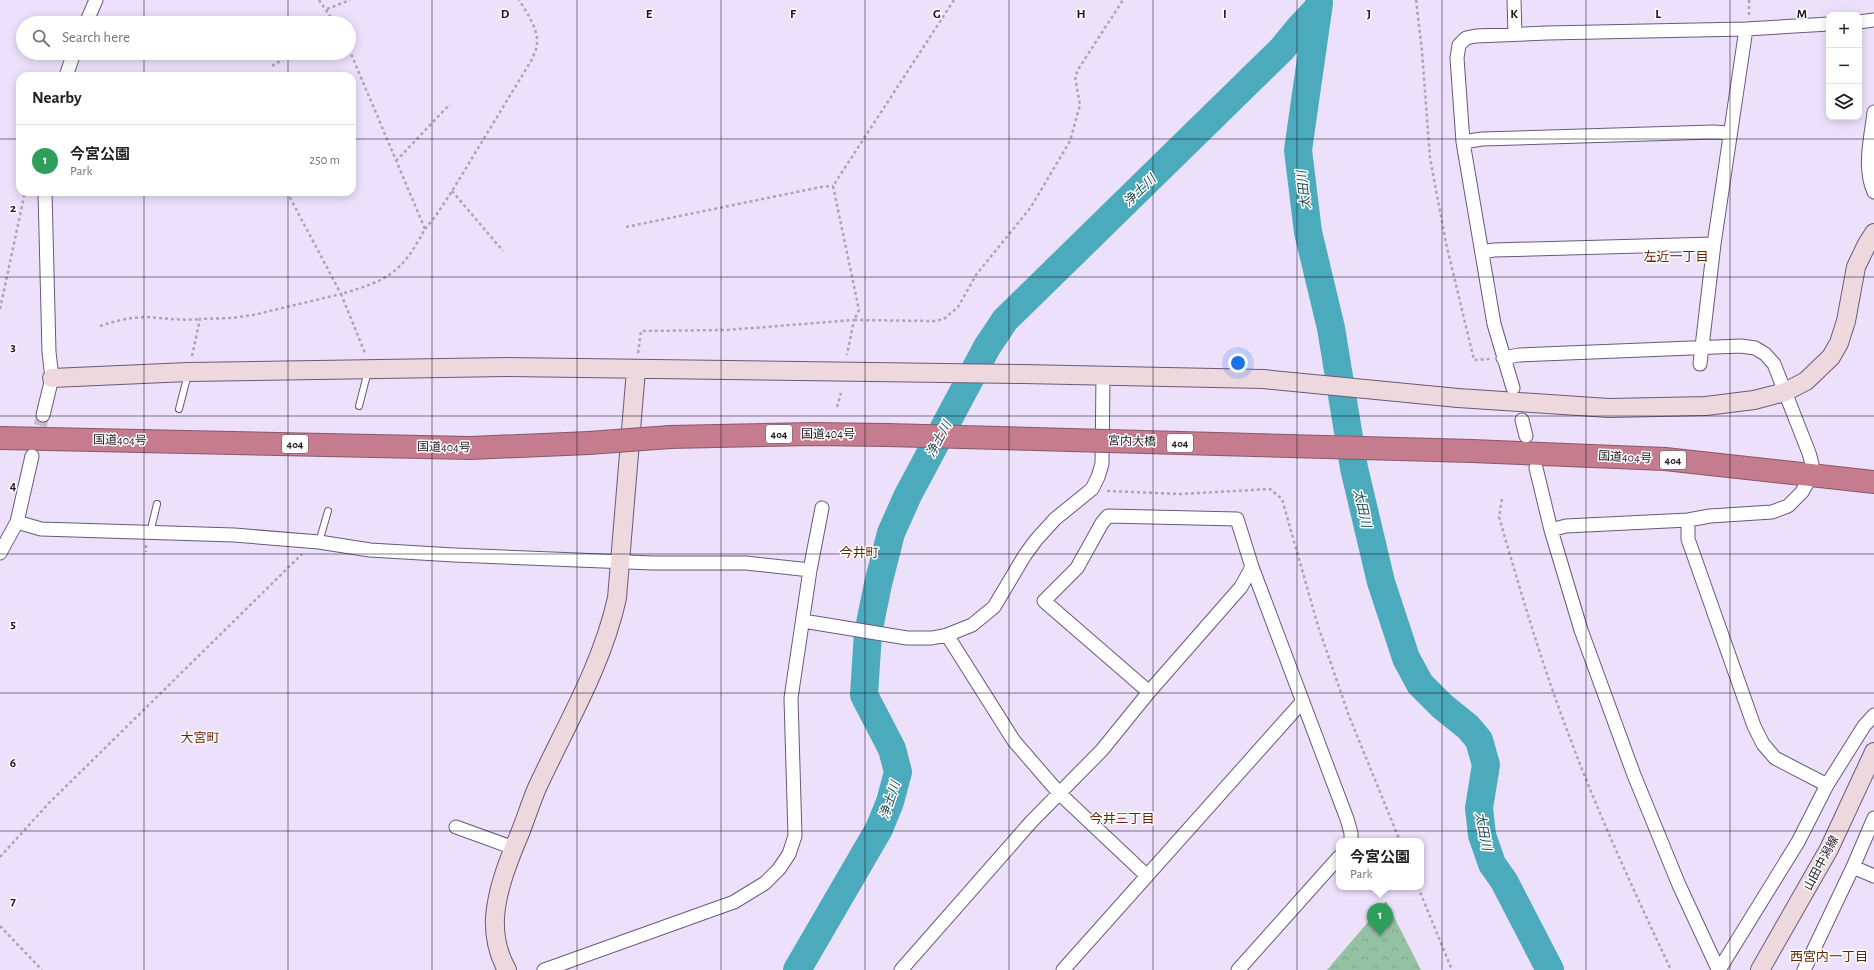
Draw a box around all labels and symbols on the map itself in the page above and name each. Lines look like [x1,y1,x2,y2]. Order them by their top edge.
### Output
text: D [501,8,510,21]
text: E [646,8,653,21]
text: F [790,8,797,21]
text: G [933,8,941,21]
text: H [1076,8,1086,21]
text: I [1223,8,1227,21]
text: J [1367,8,1371,21]
text: K [1510,8,1518,21]
text: L [1655,8,1661,21]
text: M [1797,8,1807,21]
water label: 太田川 [1294,168,1313,210]
water label: 浄土川 [1121,171,1160,209]
text: 2 [10,202,16,215]
district label: 左近一丁目 [1643,249,1709,264]
text: 3 [10,341,16,354]
your location [1228,353,1248,373]
water label: 浄土川 [924,417,955,460]
road number: 404 [766,425,792,443]
street label: 国道404号 [801,427,855,440]
street label: 国道404号 [93,433,147,446]
street label: 宮内大橋 [1108,434,1156,447]
road number: 404 [1167,434,1193,452]
road number: 404 [282,435,308,453]
street label: 国道404号 [417,440,471,453]
street label: 国道404号 [1598,449,1652,464]
road number: 404 [1660,451,1686,469]
text: 4 [10,480,17,493]
water label: 太田川 [1351,488,1374,531]
district label: 今井町 [839,546,879,560]
text: 5 [10,618,16,631]
district label: 大宮町 [180,731,220,745]
text: 6 [10,757,16,770]
water label: 浄土川 [877,778,903,821]
water label: 太田川 [1472,811,1494,854]
district label: 今井三丁目 [1089,812,1155,826]
street label: 山田中潟線 [1801,833,1840,892]
text: 7 [10,895,16,908]
pin: 1 [1367,903,1393,936]
district label: 西宮内一丁目 [1790,950,1868,964]

